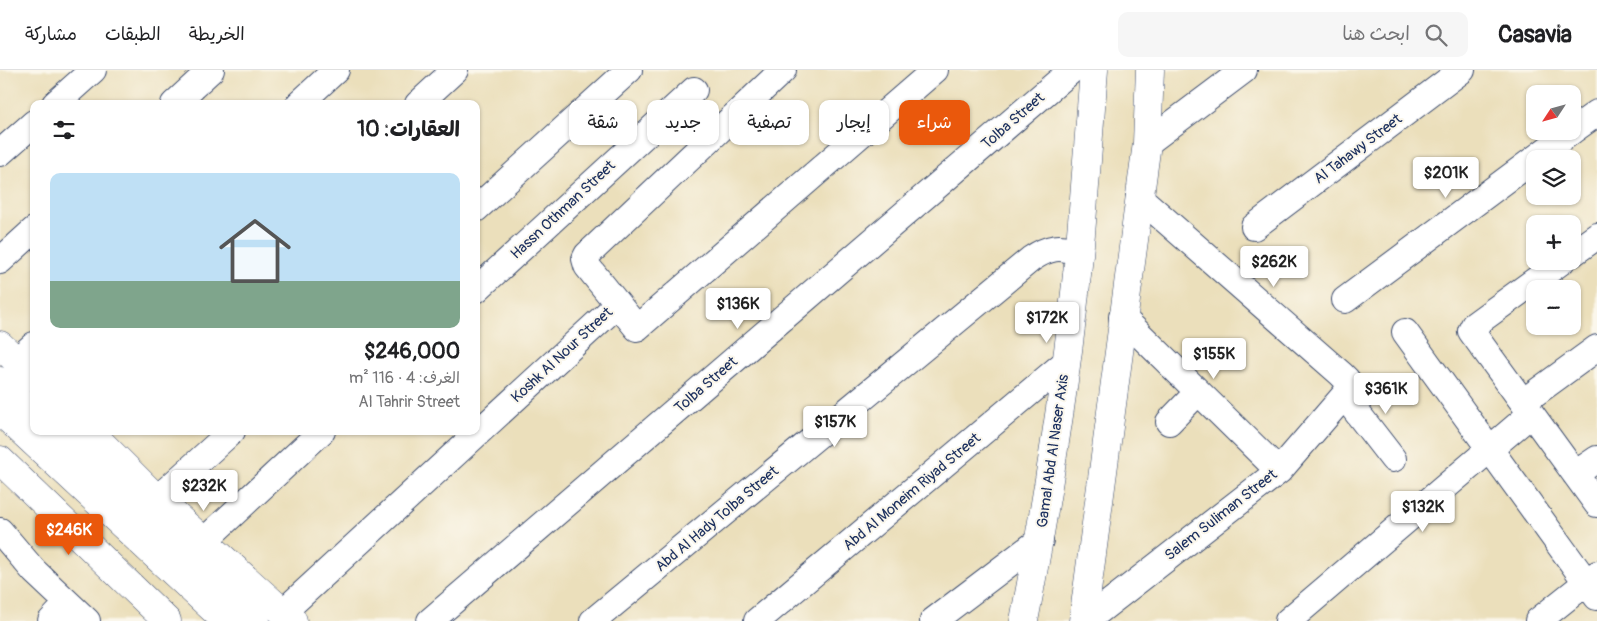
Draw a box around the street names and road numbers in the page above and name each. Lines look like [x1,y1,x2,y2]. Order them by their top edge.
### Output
street label: Tolba Street [977,88,1049,154]
street label: Al Tahawy Street [1310,109,1407,188]
street label: Hassn Othman Street [507,156,620,263]
street label: Koshk Al Nour Street [507,302,617,407]
street label: Tolba Street [670,352,742,418]
street label: Gamal Abd Al Naser Axis [1033,373,1073,529]
street label: Abd Al Moneim Riyad Street [839,428,985,555]
street label: Abd Al Hady Tolba Street [651,461,783,576]
street label: Salem Suliman Street [1161,465,1282,565]

